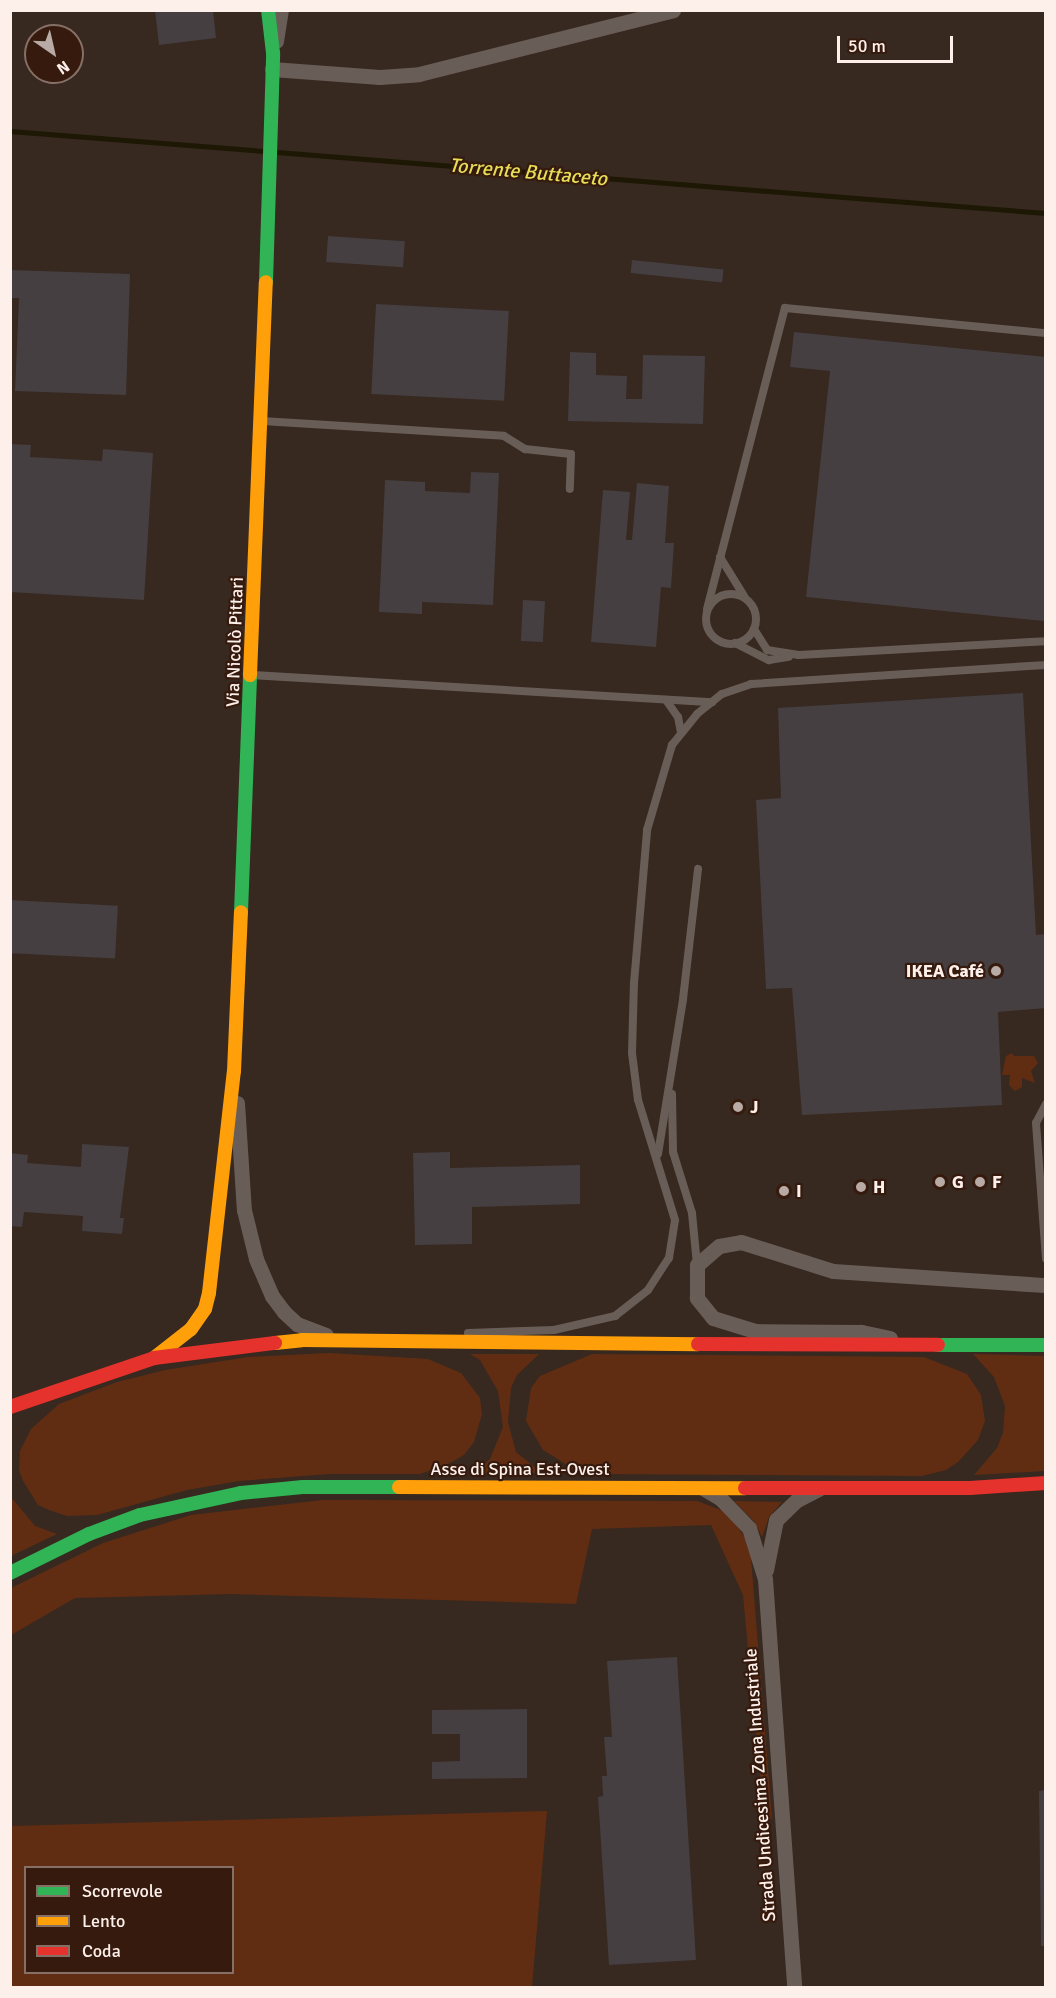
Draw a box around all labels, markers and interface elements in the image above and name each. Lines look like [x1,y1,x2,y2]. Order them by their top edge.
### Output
north arrow [24,24,84,84]
scale bar [840,24,956,62]
text: 50 m [848,35,886,57]
text: N [53,56,73,79]
water label: Torrente Buttaceto [448,153,608,191]
street label: Via Nicolò Pittari [222,577,248,707]
place label: IKEA Café [906,960,984,982]
marker: IKEA Café [989,964,1003,978]
place label: J [750,1096,758,1118]
marker: J [731,1100,745,1114]
place label: G [952,1171,964,1193]
place label: F [992,1171,1002,1193]
marker: G [933,1175,947,1189]
marker: F [973,1175,987,1189]
place label: H [873,1176,885,1198]
place label: I [796,1180,802,1202]
marker: H [854,1180,868,1194]
marker: I [777,1184,791,1198]
street label: Asse di Spina Est-Ovest [431,1458,609,1480]
street label: Strada Undicesima Zona Industriale [740,1648,780,1922]
legend [24,1866,234,1974]
text: Scorrevole [82,1880,163,1902]
text: Lento [82,1910,125,1932]
text: Coda [82,1940,121,1962]

